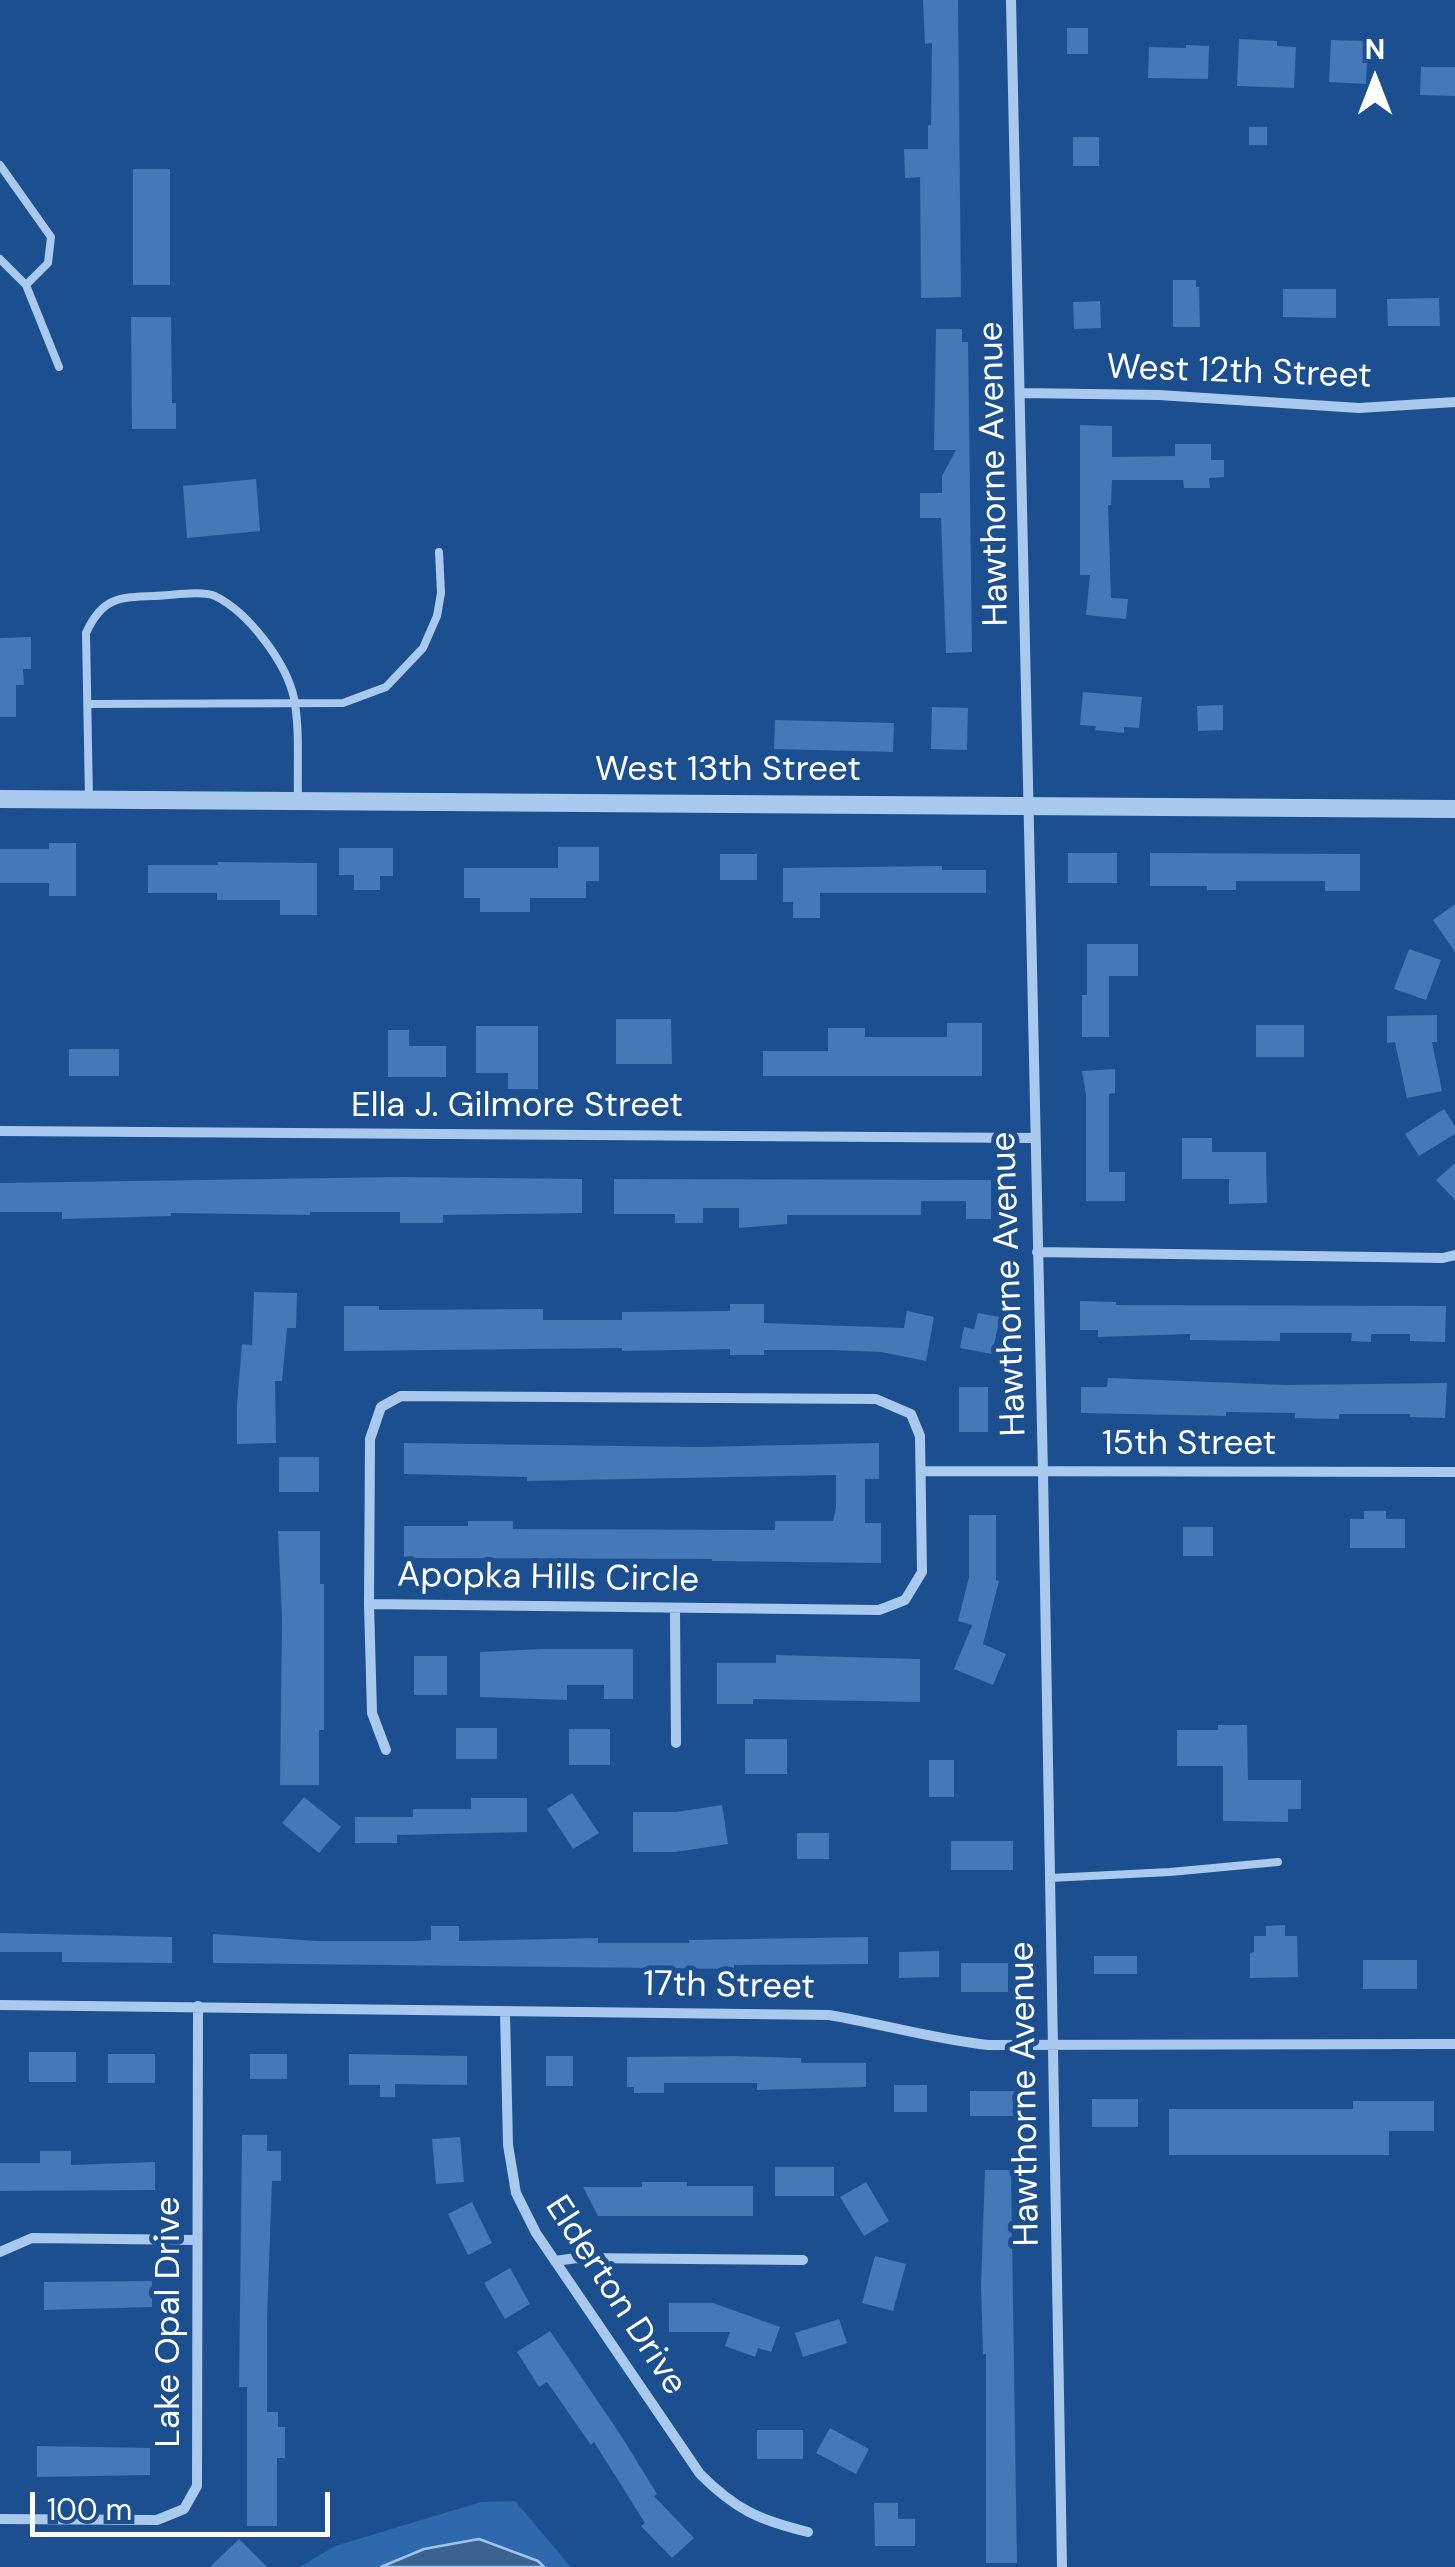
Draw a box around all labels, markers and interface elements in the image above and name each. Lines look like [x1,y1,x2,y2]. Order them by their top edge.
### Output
north arrow [1325,30,1425,130]
text: N [1365,31,1385,68]
street label: Hawthorne Avenue [971,321,1019,627]
street label: West 12th Street [1106,347,1372,399]
street label: West 13th Street [595,750,861,792]
street label: Ella J. Gilmore Street [351,1086,683,1128]
street label: Hawthorne Avenue [984,1131,1036,1437]
street label: 15th Street [1102,1424,1276,1466]
street label: Apopka Hills Circle [397,1555,699,1603]
street label: Hawthorne Avenue [1002,1941,1050,2247]
street label: 17th Street [643,1965,815,2009]
street label: Elderton Drive [535,2189,695,2403]
street label: Lake Opal Drive [149,2196,191,2448]
scale bar [35,2472,335,2534]
text: 100 m [47,2490,132,2529]

